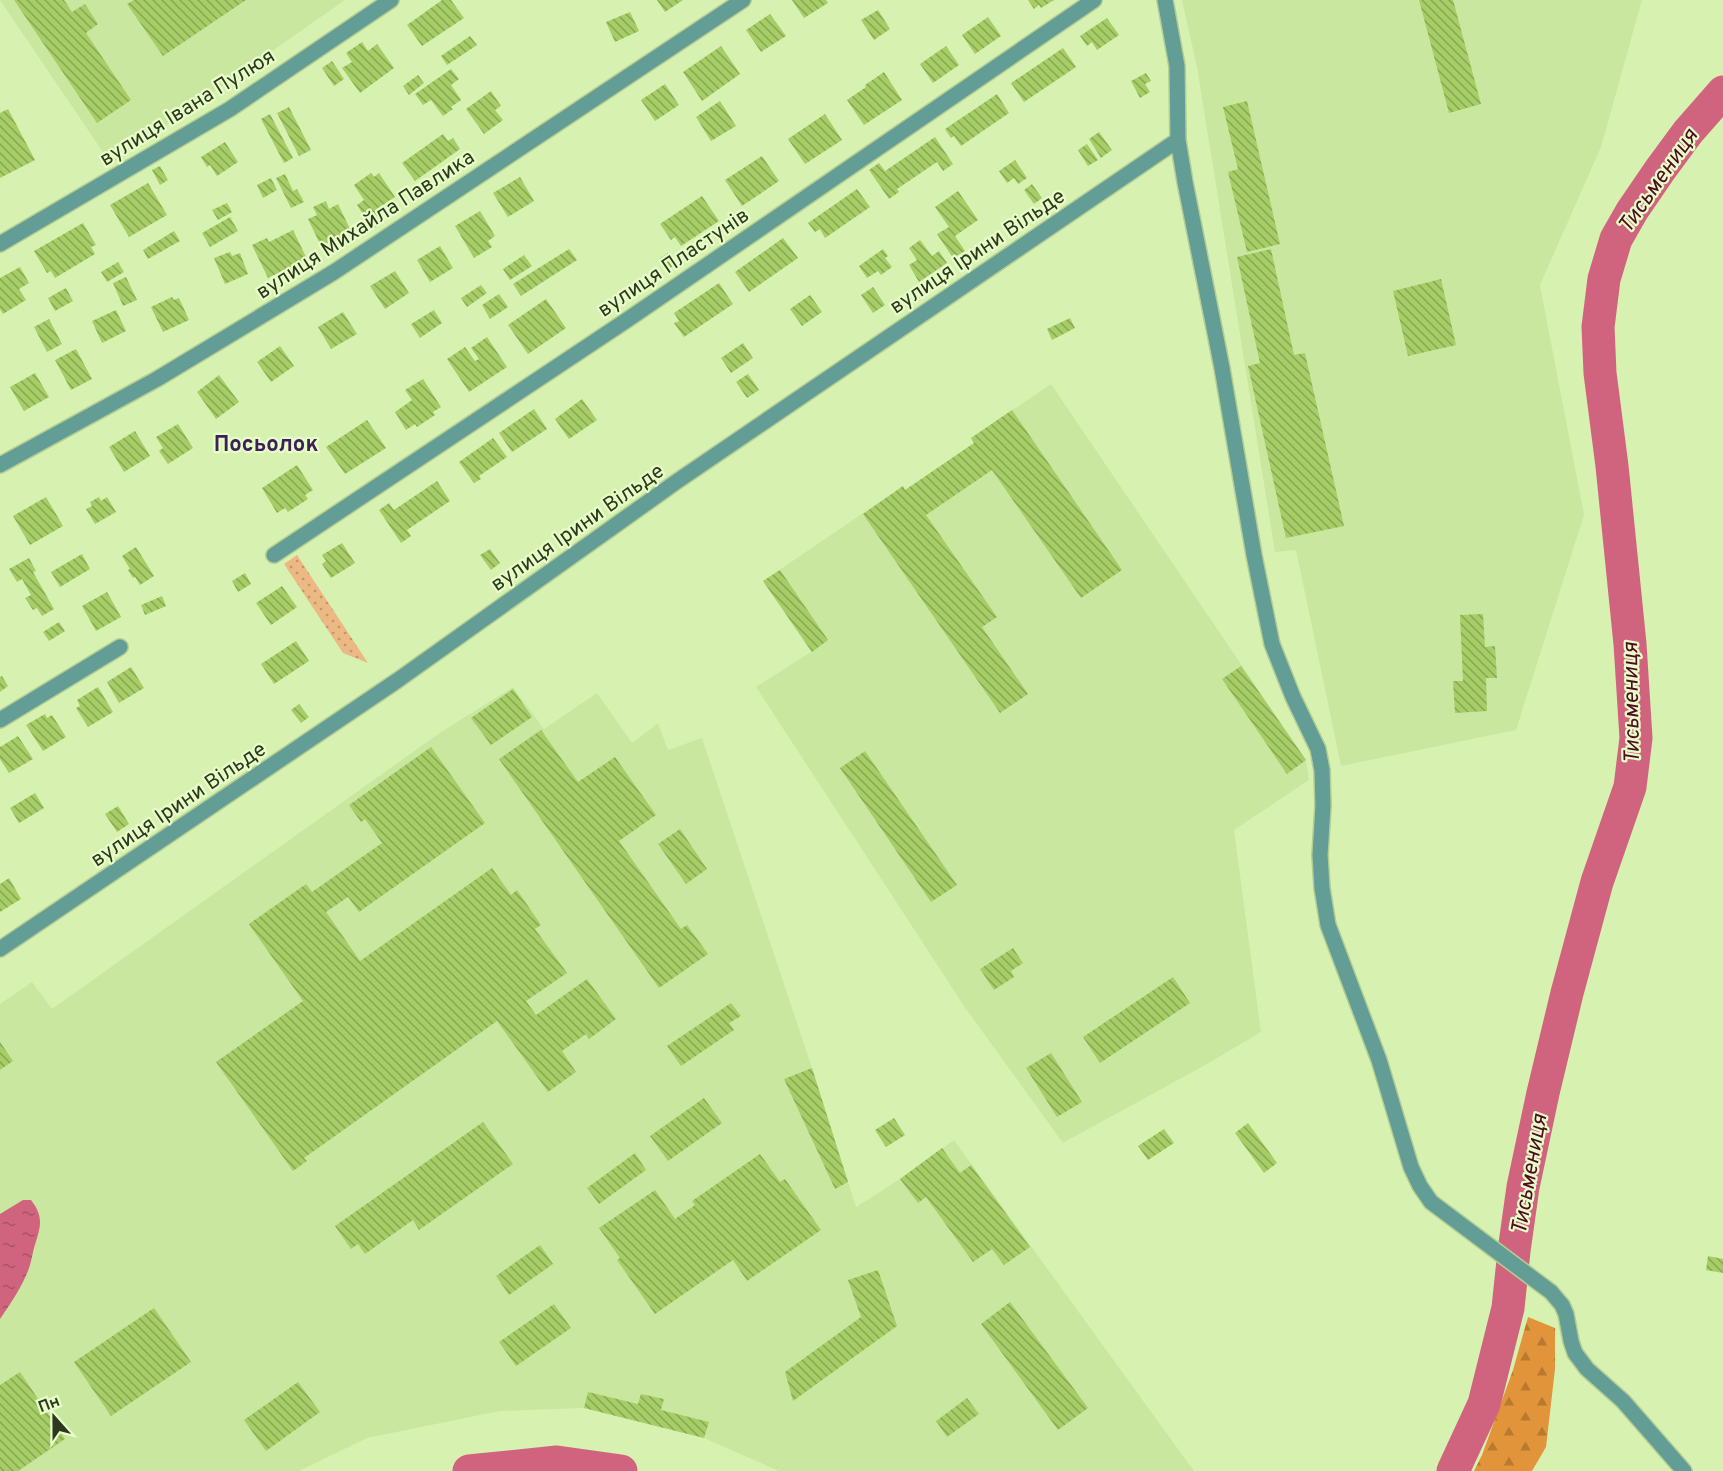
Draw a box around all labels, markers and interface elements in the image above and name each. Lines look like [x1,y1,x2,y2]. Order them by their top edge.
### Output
street label: вулиця Івана Пулюя [95,43,281,173]
water label: Тисьмениця [1613,123,1705,239]
street label: вулиця Михайла Павлика [251,144,480,306]
street label: вулиця Ірини Вільде [885,183,1071,321]
street label: вулиця Пластунів [593,202,755,324]
district label: Посьолок [214,432,318,459]
street label: вулиця Ірини Вільде [486,458,670,598]
water label: Тисьмениця [1618,641,1647,764]
street label: вулиця Ірини Вільде [86,736,272,874]
water label: Тисьмениця [1507,1112,1554,1237]
north arrow [24,1387,84,1447]
text: Пн [36,1392,63,1418]

